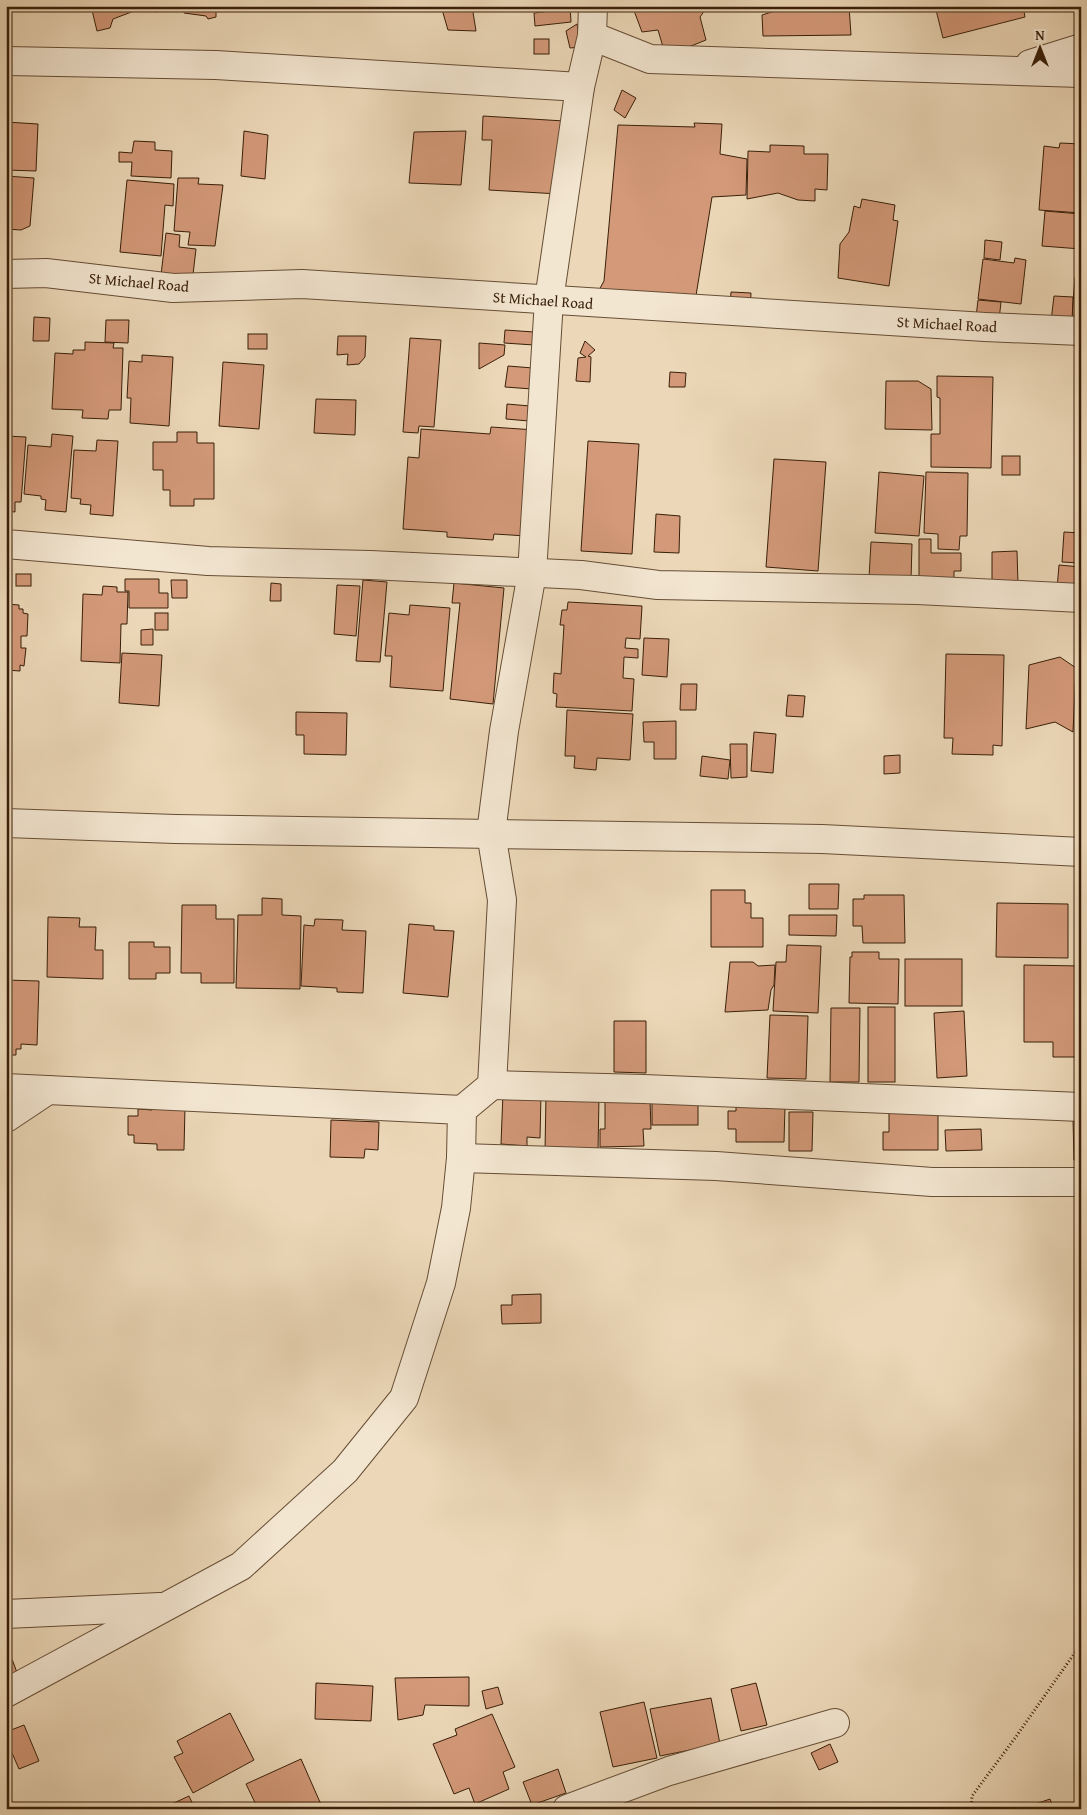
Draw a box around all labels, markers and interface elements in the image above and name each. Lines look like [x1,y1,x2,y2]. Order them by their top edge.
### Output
north arrow [1014,22,1064,72]
text: N [1035,25,1045,45]
street label: St Michael Road [88,267,190,297]
street label: St Michael Road [492,286,594,314]
street label: St Michael Road [896,311,998,337]

